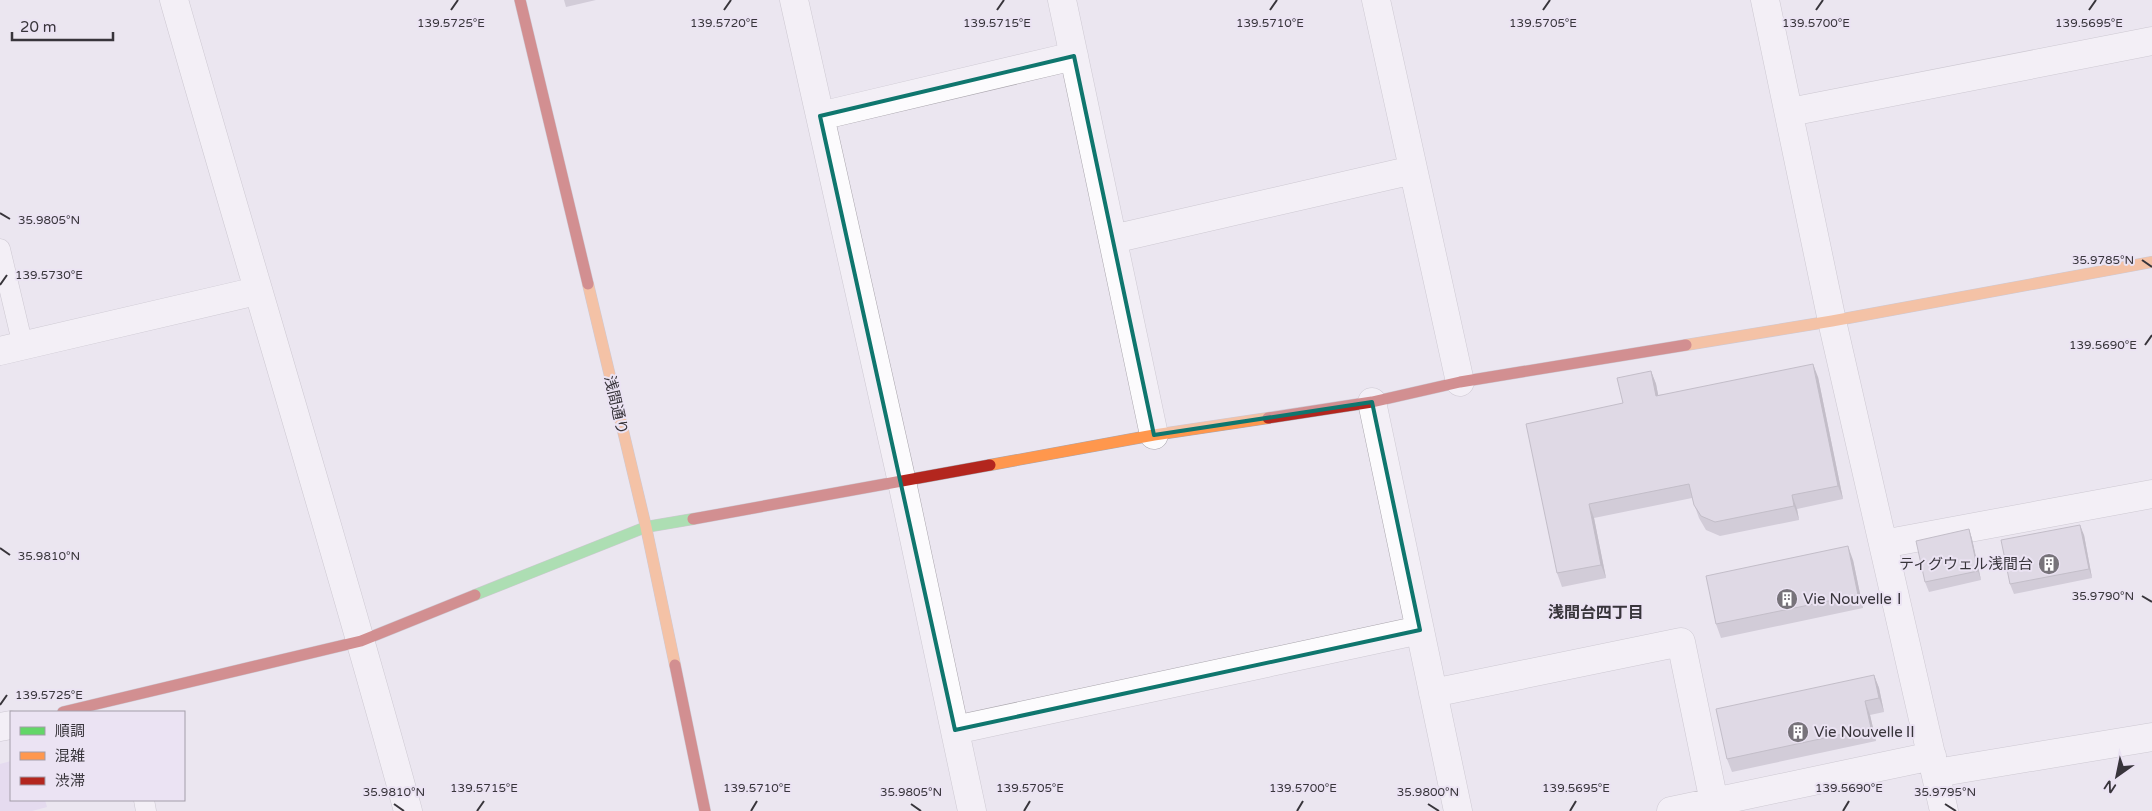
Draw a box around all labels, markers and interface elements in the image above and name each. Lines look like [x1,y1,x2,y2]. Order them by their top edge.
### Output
scale bar [12,10,114,42]
text: 139.5725°E [417,16,485,30]
text: 139.5720°E [690,16,758,30]
text: 139.5715°E [963,16,1031,30]
text: 139.5710°E [1236,16,1304,30]
text: 139.5705°E [1509,16,1577,30]
text: 139.5700°E [1782,16,1850,30]
text: 139.5695°E [2055,16,2123,30]
text: 20 m [20,18,57,36]
text: 35.9805°N [18,213,80,227]
text: 35.9785°N [2072,253,2134,267]
text: 139.5730°E [15,268,83,282]
text: 139.5690°E [2069,338,2137,352]
street label: 浅間通り [600,374,632,436]
text: 35.9810°N [18,549,80,563]
building icon: ティグウェル浅間台 [2037,552,2061,576]
place label: ティグウェル浅間台 [1899,555,2033,573]
building icon: Vie NouvelleⅠ [1775,587,1799,611]
text: 35.9790°N [2072,589,2134,603]
place label: Vie NouvelleⅠ [1803,590,1907,608]
district label: 浅間台四丁目 [1548,603,1644,623]
text: 139.5725°E [15,688,83,702]
legend [10,711,185,801]
building icon: Vie NouvelleⅡ [1786,720,1810,744]
text: 順調 [55,722,85,740]
place label: Vie NouvelleⅡ [1814,723,1918,741]
text: 混雑 [55,747,85,765]
north arrow [2092,751,2142,801]
text: 渋滞 [55,772,85,790]
text: N [2101,776,2120,797]
text: 139.5715°E [450,781,518,795]
text: 139.5710°E [723,781,791,795]
text: 139.5705°E [996,781,1064,795]
text: 139.5700°E [1269,781,1337,795]
text: 139.5695°E [1542,781,1610,795]
text: 139.5690°E [1815,781,1883,795]
text: 35.9810°N [363,785,425,799]
text: 35.9805°N [880,785,942,799]
text: 35.9800°N [1397,785,1459,799]
text: 35.9795°N [1914,785,1976,799]

